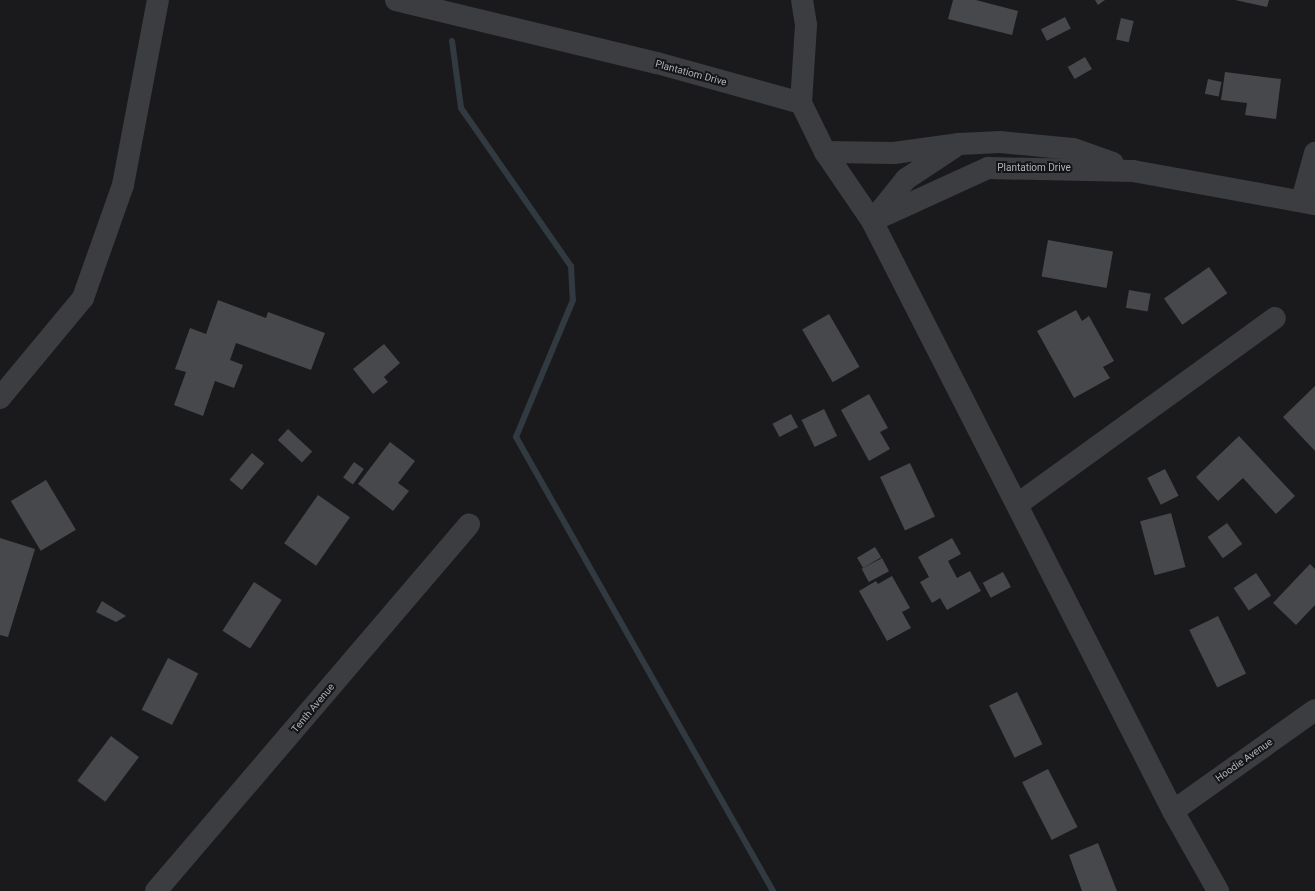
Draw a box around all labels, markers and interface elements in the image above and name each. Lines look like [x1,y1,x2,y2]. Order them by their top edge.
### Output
street label: Plantatiom Drive [654,58,728,88]
street label: Plantatiom Drive [997,162,1071,174]
street label: Tenth Avenue [289,681,337,735]
street label: Hoodie Avenue [1213,736,1275,784]

